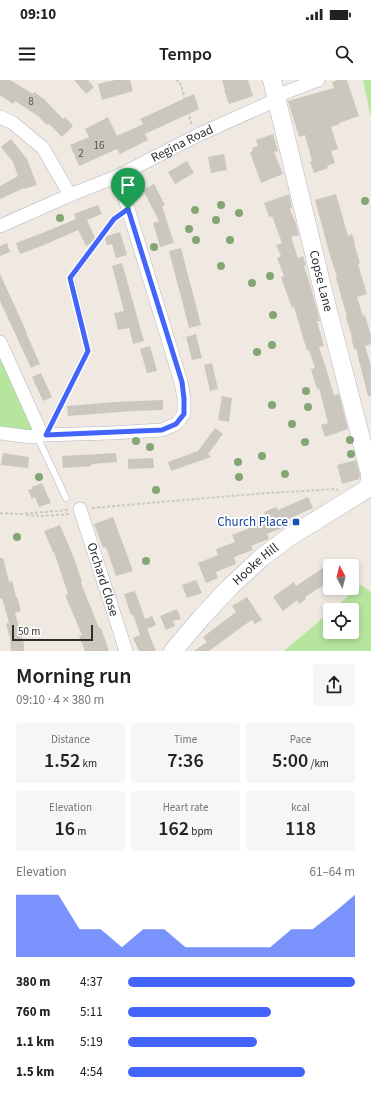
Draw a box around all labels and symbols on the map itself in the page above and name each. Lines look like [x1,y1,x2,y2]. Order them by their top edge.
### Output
house number: 8 [28,94,34,109]
street label: Regina Road [148,120,216,167]
house number: 16 [94,138,105,153]
house number: 2 [78,146,84,161]
pin [111,168,145,209]
street label: Copse Lane [305,248,337,314]
place label: Church Place [217,513,288,531]
marker: Church Place [291,517,301,527]
street label: Hooke Hill [228,539,282,589]
street label: Orchard Close [82,540,123,619]
north arrow [323,559,359,595]
scale bar [12,623,93,642]

